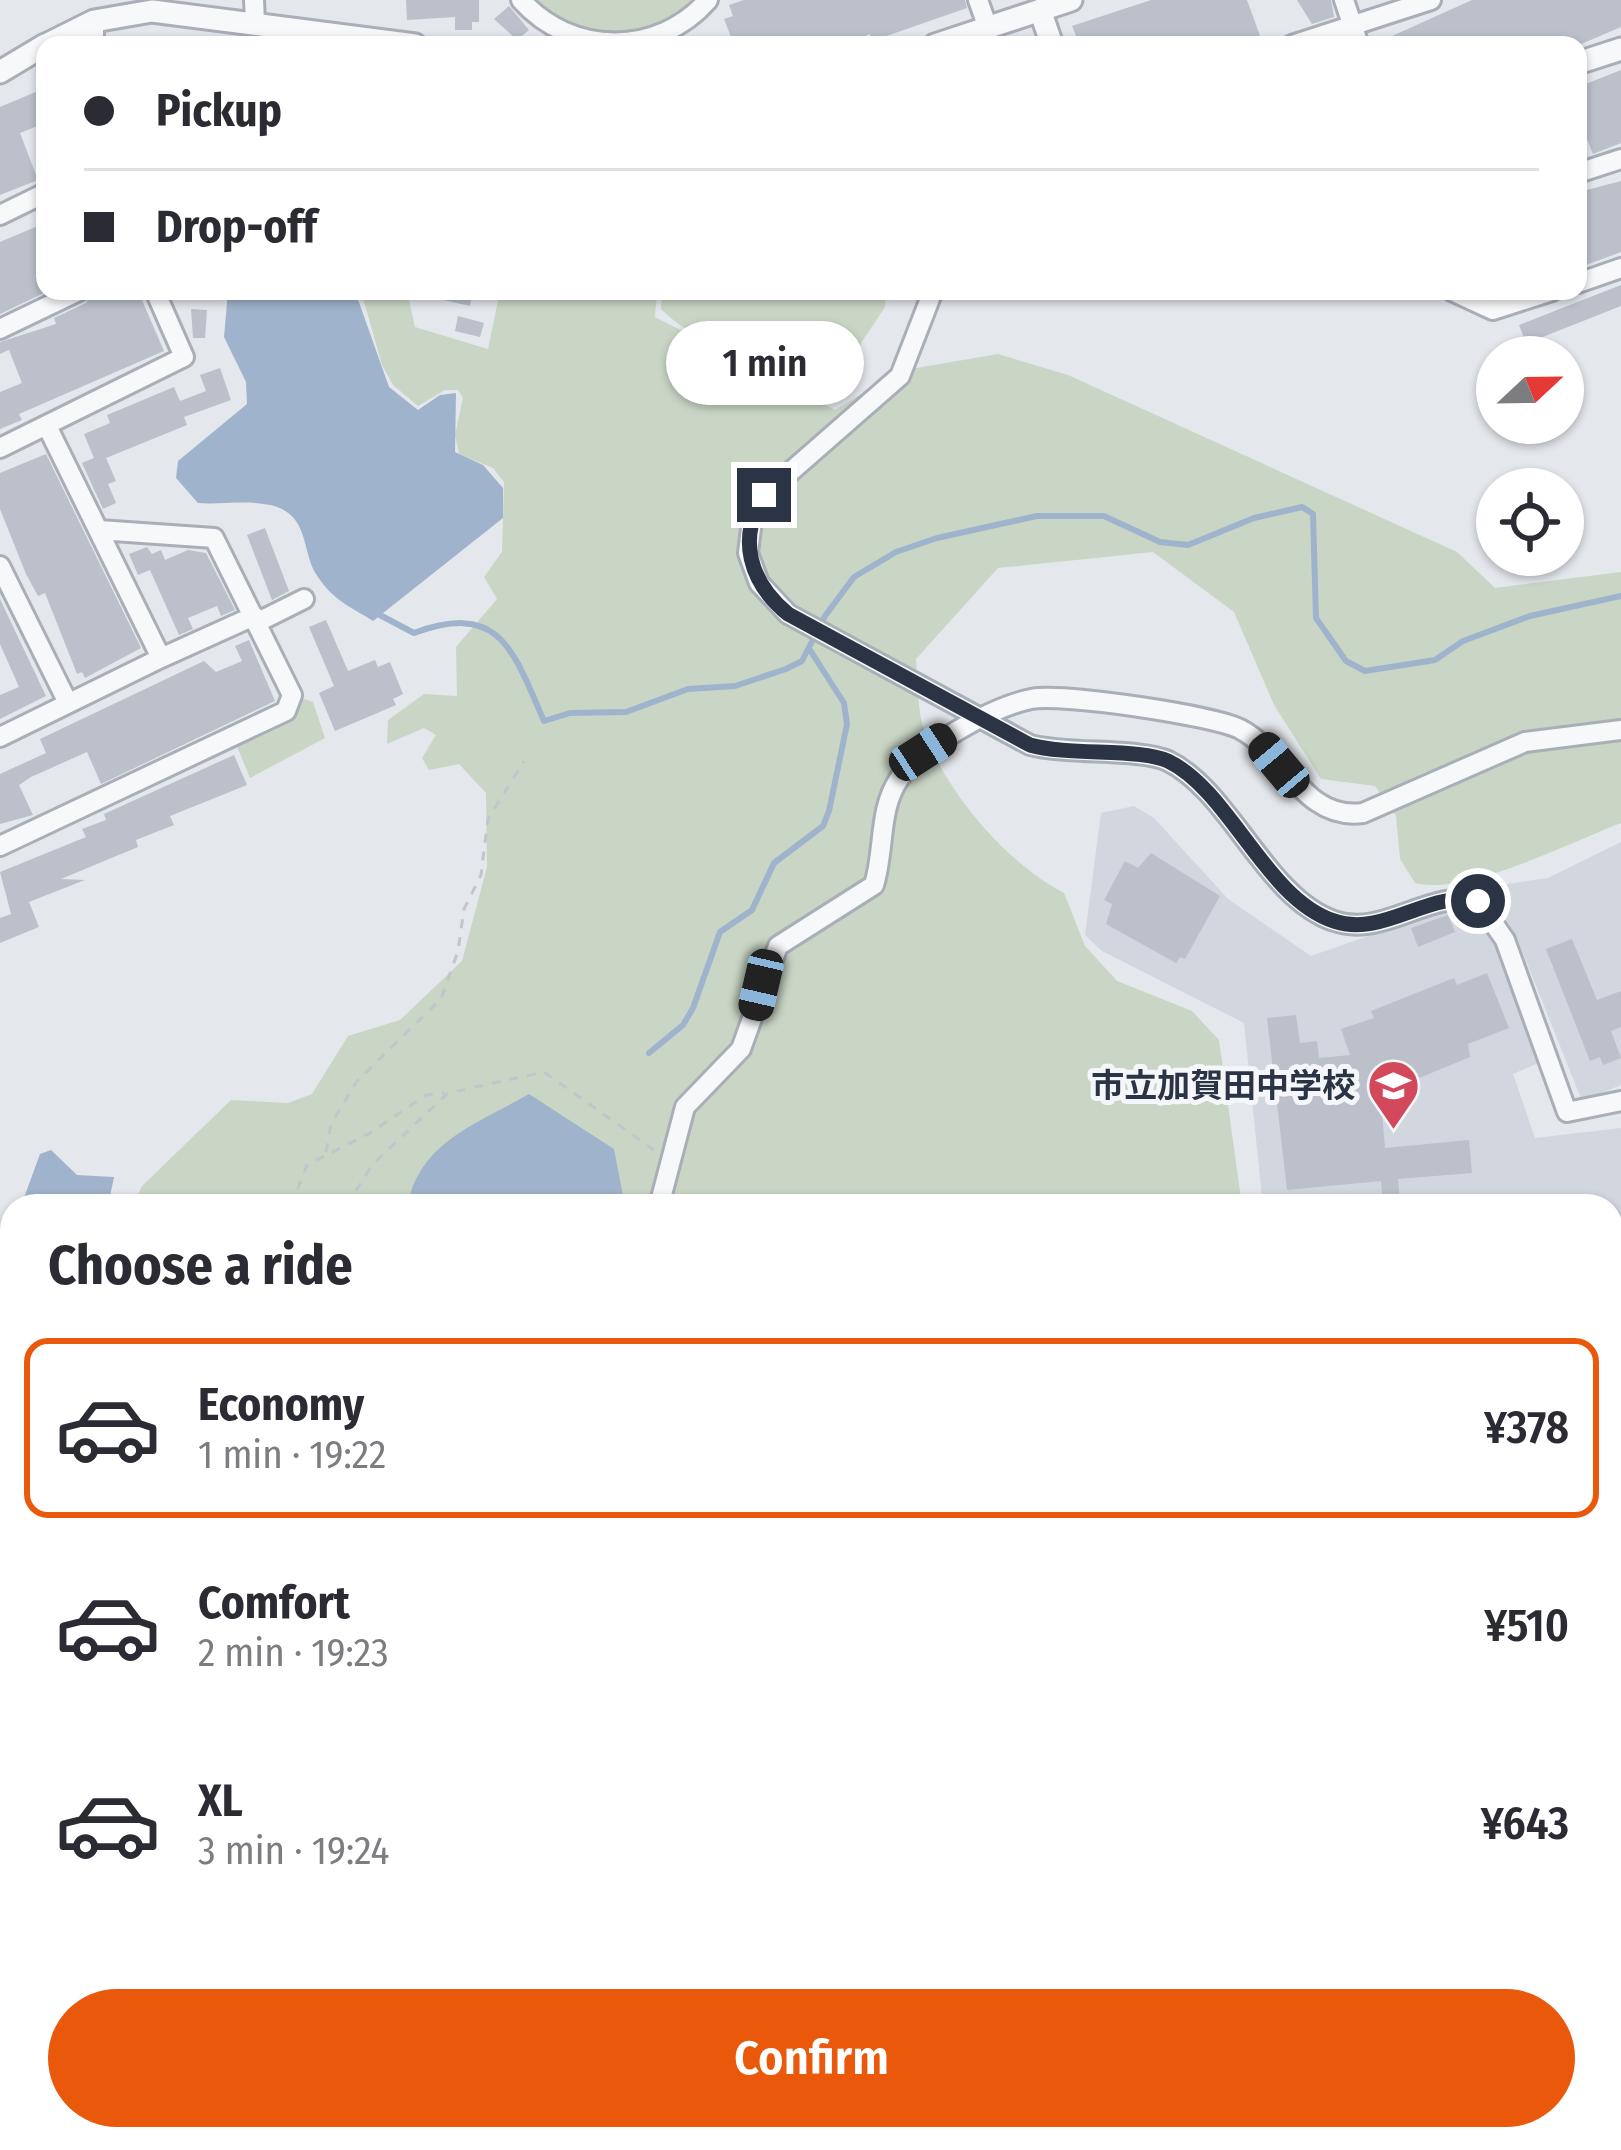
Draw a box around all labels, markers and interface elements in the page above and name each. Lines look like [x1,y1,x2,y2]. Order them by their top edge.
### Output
text: Pickup [156,84,282,138]
text: Drop-off [156,200,317,254]
callout: 1 min [665,321,863,405]
north arrow [1476,336,1584,444]
map controls [1476,336,1584,576]
text: 1 min [723,340,807,386]
route end [737,468,791,522]
button: locate [1476,468,1584,576]
car [883,717,963,787]
car [1242,726,1316,804]
route start [1451,874,1505,928]
car [735,946,787,1024]
school or university icon: 市立加賀田中学校 [1366,1057,1422,1131]
place label: 市立加賀田中学校 [1091,1066,1355,1106]
text: Choose a ride [48,1234,353,1298]
icon: car [54,1374,162,1482]
text: Economy [198,1378,364,1432]
text: ¥378 [1484,1401,1569,1455]
text: 1 min · 19:22 [198,1432,386,1478]
icon: car [54,1572,162,1680]
text: Comfort [198,1576,350,1630]
text: ¥510 [1484,1599,1569,1653]
text: 2 min · 19:23 [198,1630,388,1676]
icon: car [54,1770,162,1878]
text: XL [198,1774,243,1828]
text: ¥643 [1481,1797,1569,1851]
text: 3 min · 19:24 [198,1828,389,1874]
button: Confirm [48,1989,1575,2127]

